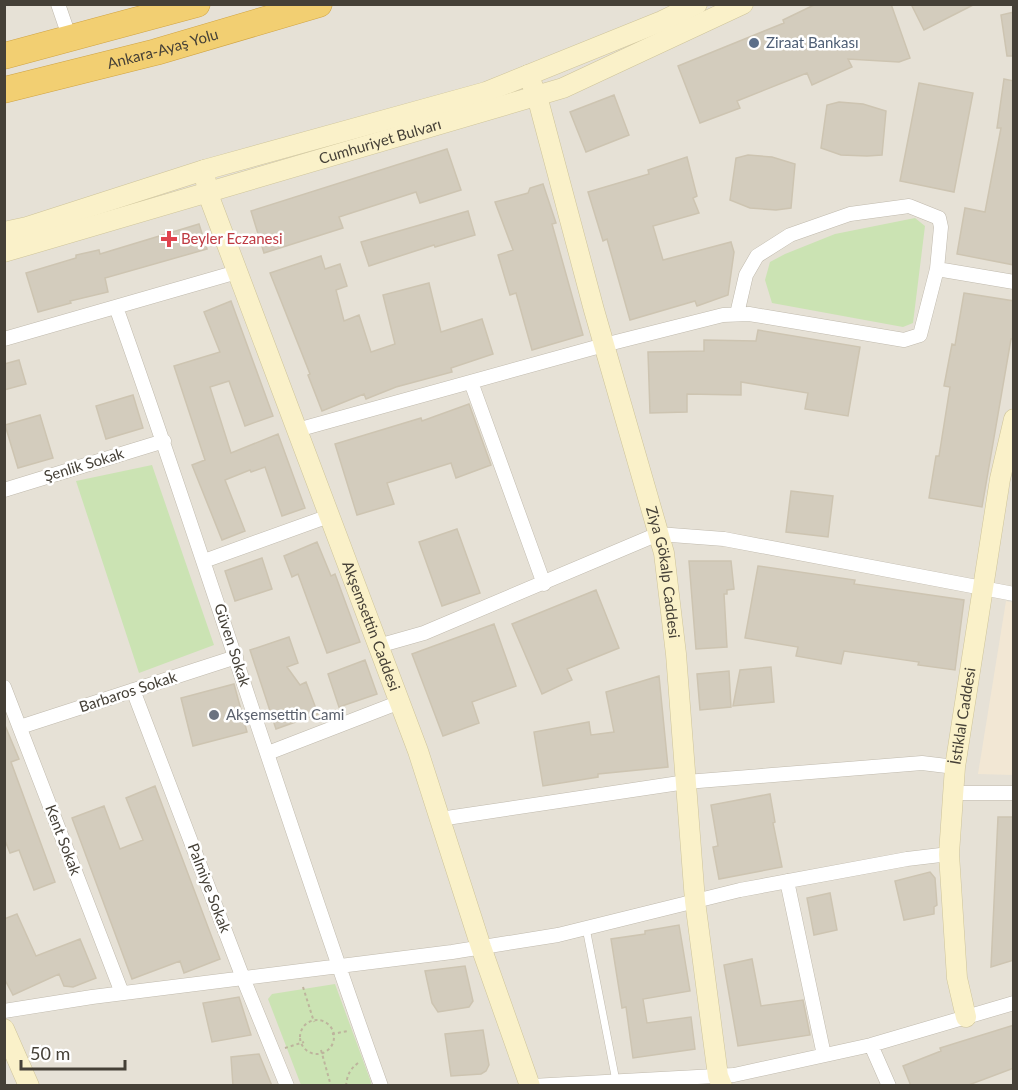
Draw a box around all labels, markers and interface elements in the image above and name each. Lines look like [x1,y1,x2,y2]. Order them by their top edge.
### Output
street label: Ankara-Ayaş Yolu [105,24,220,72]
place label: Ziraat Bankası [766,33,859,51]
marker: Ziraat Bankası [747,36,761,50]
street label: Cumhuriyet Bulvarı [317,114,443,167]
place label: Beyler Eczanesi [181,229,283,247]
marker: Beyler Eczanesi [162,232,176,246]
street label: Şenlik Sokak [42,443,126,485]
street label: Ziya Gökalp Caddesi [643,504,684,639]
street label: Akşemsettin Caddesi [339,558,404,693]
street label: Güven Sokak [211,601,255,689]
street label: İstiklal Caddesi [945,666,978,766]
street label: Barbaros Sokak [77,667,179,715]
place label: Akşemsettin Cami [226,705,344,723]
marker: Akşemsettin Cami [207,708,221,722]
street label: Kent Sokak [42,802,86,878]
street label: Palmiye Sokak [185,840,235,935]
scale bar [21,1033,124,1071]
text: 50 m [30,1042,70,1064]

